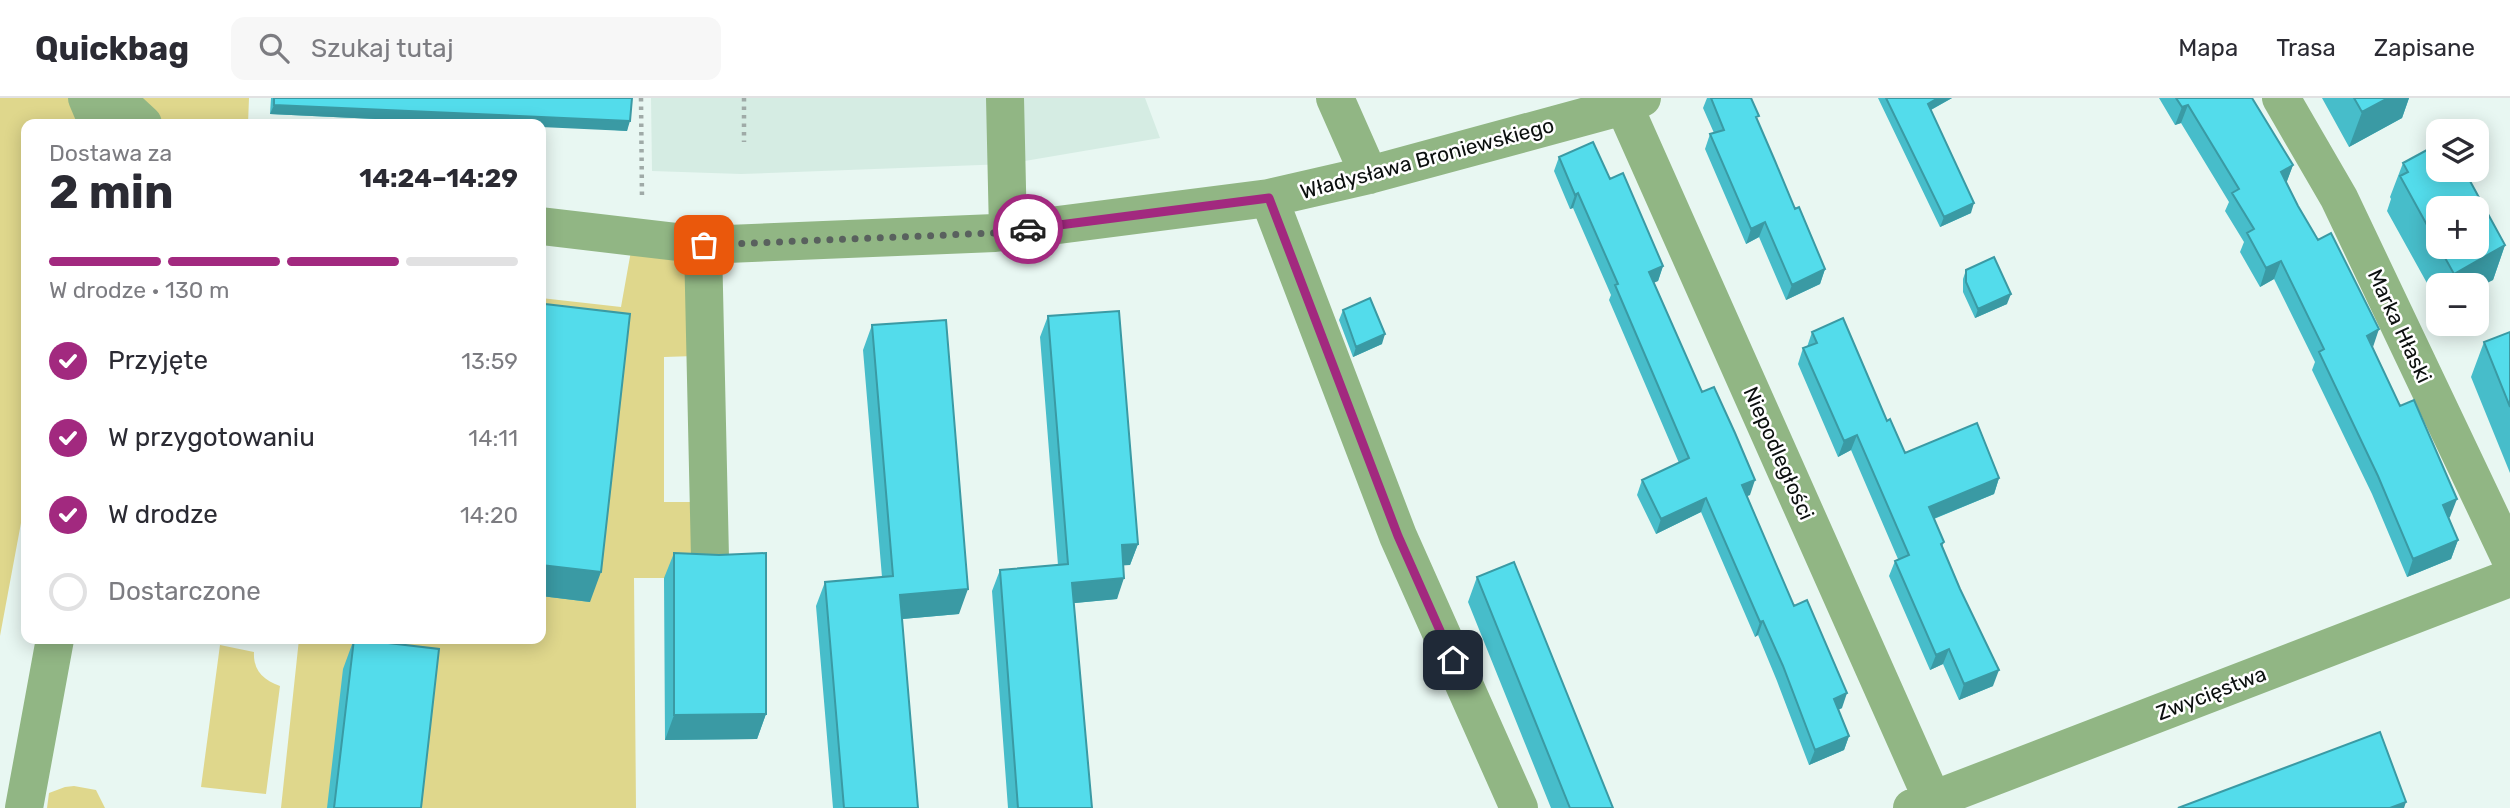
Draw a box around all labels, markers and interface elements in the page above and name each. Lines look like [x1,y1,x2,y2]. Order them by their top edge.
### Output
search box [231,17,721,80]
text: Quickbag [35,29,189,68]
icon: search [255,29,293,67]
text: Szukaj tutaj [311,33,454,64]
text: Mapa [2178,34,2238,62]
text: Trasa [2276,34,2336,62]
text: Zapisane [2374,34,2475,62]
street label: Władysława Broniewskiego [1297,112,1557,204]
map controls [2426,119,2489,336]
button: layers [2426,119,2489,182]
text: Dostawa za [49,139,172,167]
text: 14:24–14:29 [359,163,518,194]
text: 2 min [49,165,174,220]
courier [993,194,1063,264]
button: + [2426,196,2489,259]
icon: car [1009,210,1047,248]
pin [674,215,734,275]
icon: bag [685,226,723,264]
street label: Marka Hłaski [2363,265,2437,387]
button: − [2426,273,2489,336]
text: W drodze · 130 m [49,276,229,304]
icon: check [49,342,87,380]
text: Przyjęte [108,345,208,376]
text: 13:59 [461,347,518,375]
street label: Niepodległości [1738,383,1820,523]
icon: check [49,419,87,457]
text: W przygotowaniu [108,422,315,453]
text: 14:11 [468,424,518,452]
icon: check [49,496,87,534]
text: W drodze [108,499,218,530]
text: 14:20 [460,501,518,529]
text: Dostarczone [108,576,261,607]
pin [1423,630,1483,690]
icon: home [1434,641,1472,679]
street label: Zwycięstwa [2152,661,2270,725]

